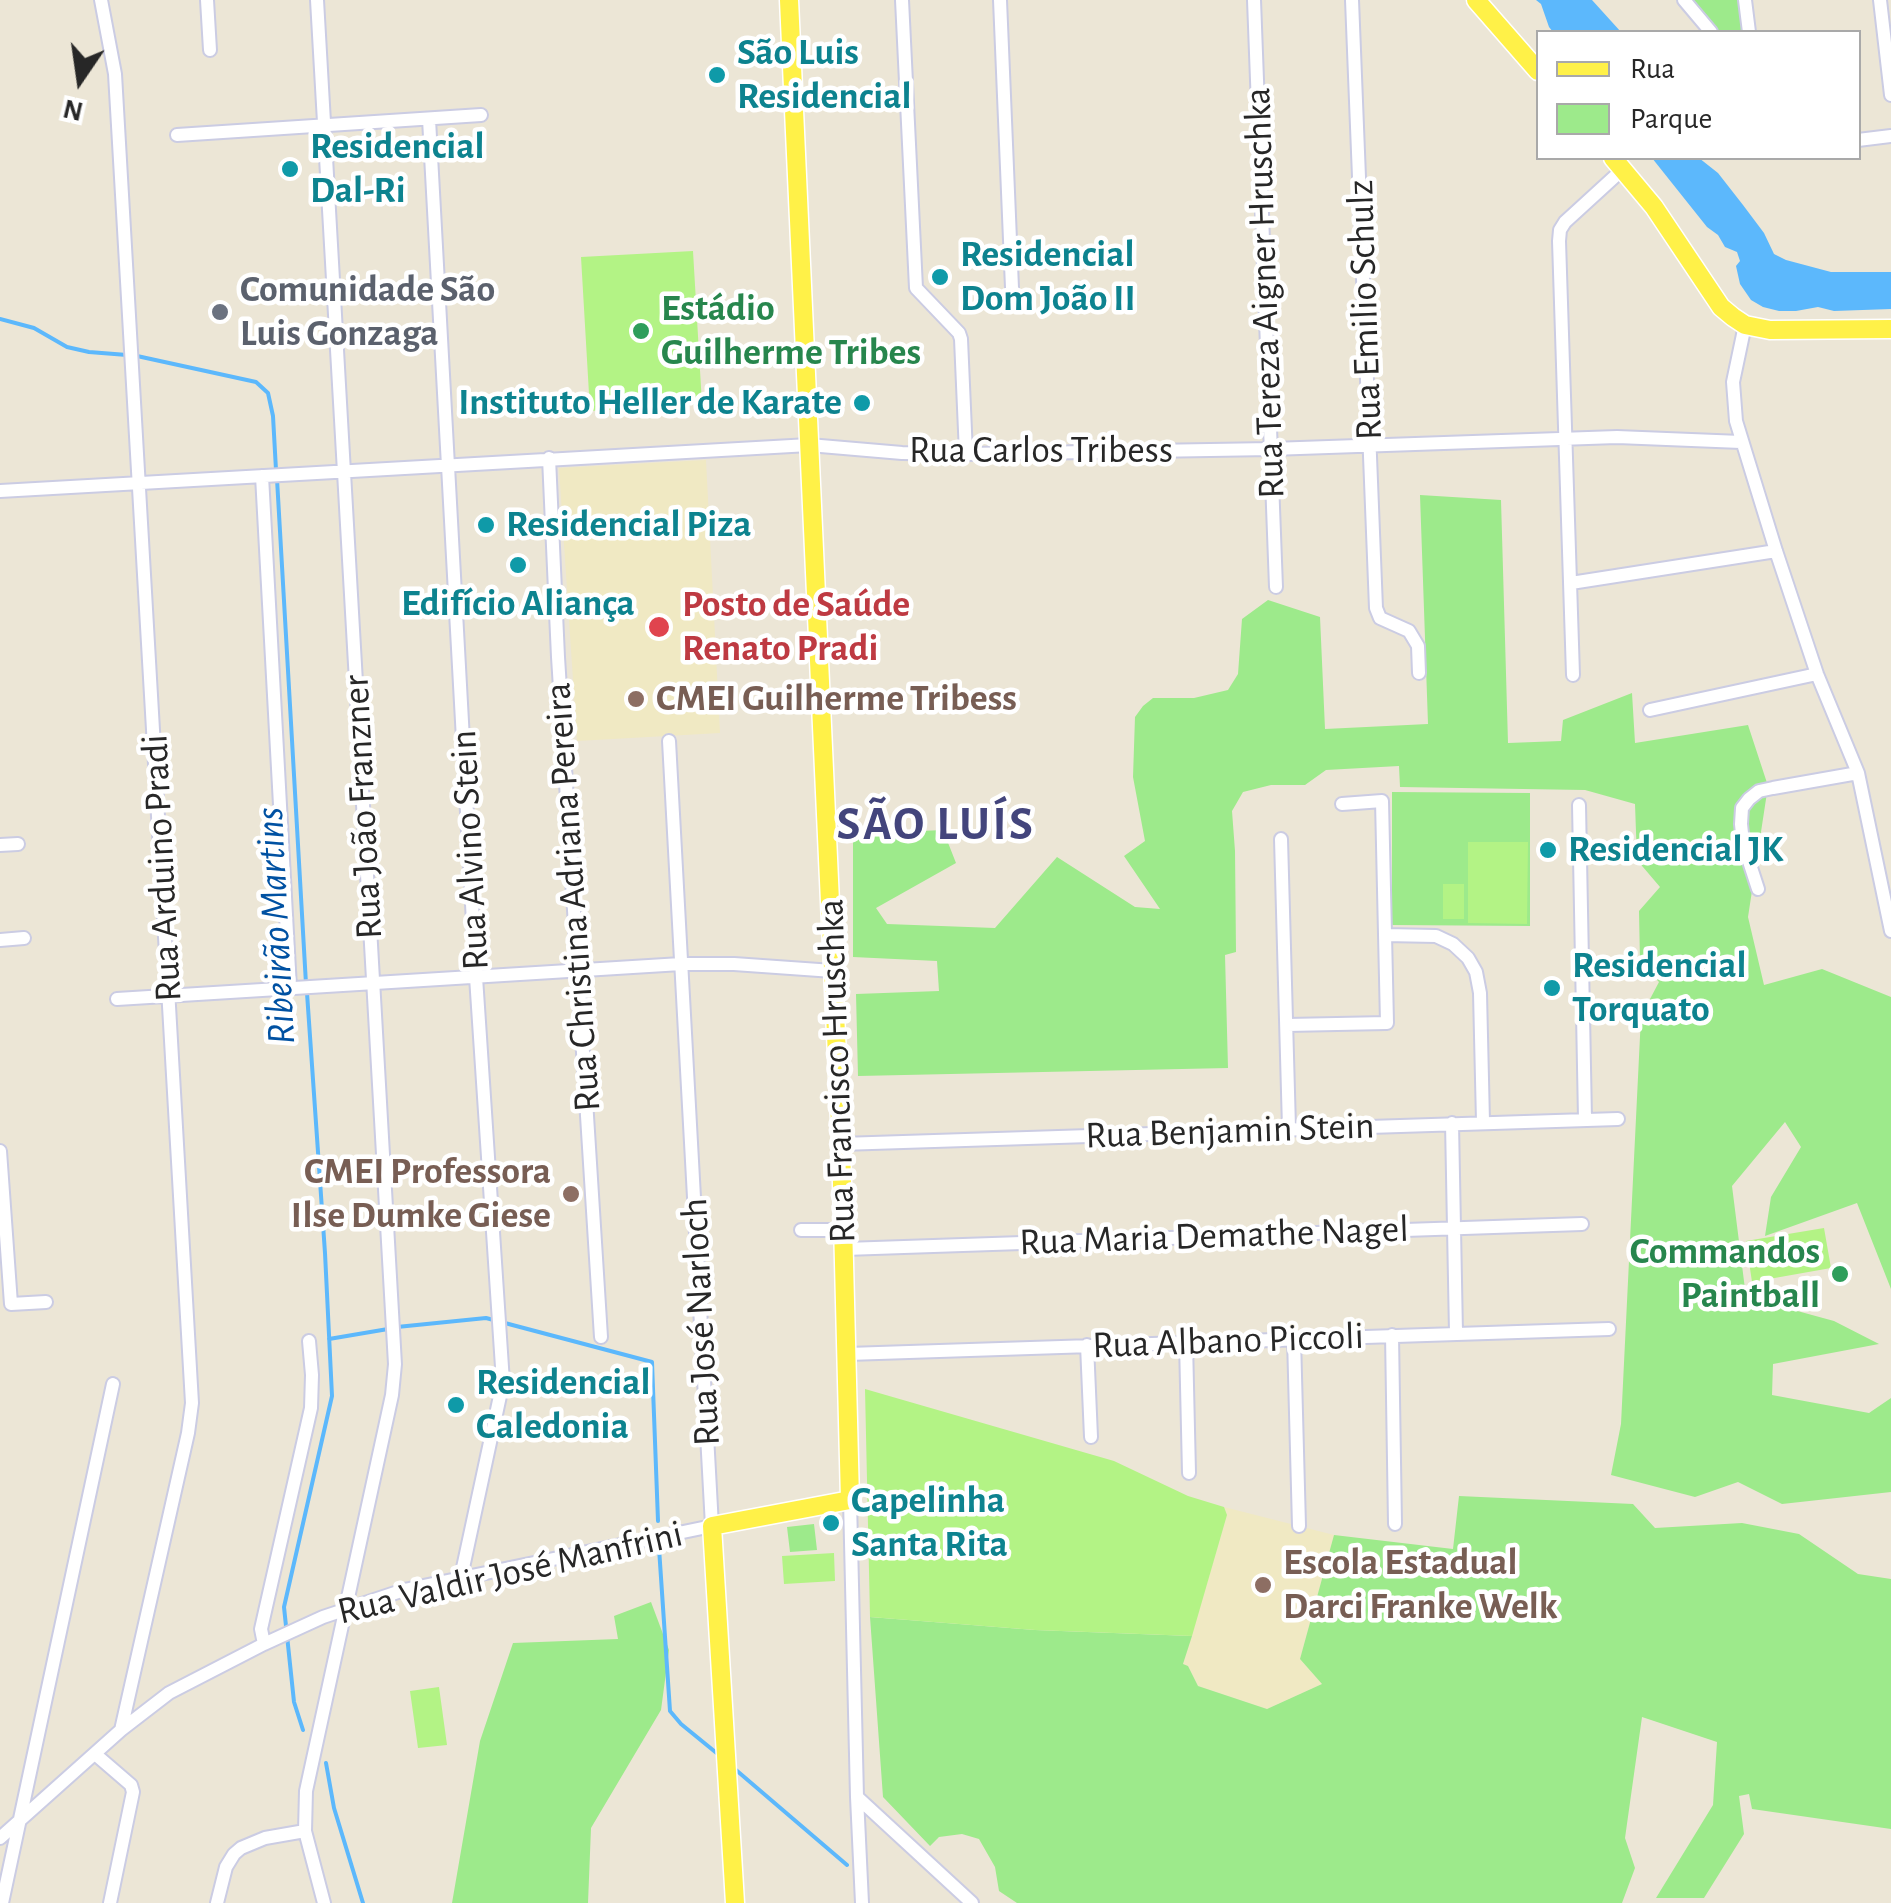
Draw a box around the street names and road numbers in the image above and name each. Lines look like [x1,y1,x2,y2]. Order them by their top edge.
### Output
street label: Rua Tereza Aigner Hruschka [1235,87,1295,499]
street label: Rua Emilio Schulz [1338,179,1392,441]
street label: Rua Carlos Tribess [909,428,1173,474]
street label: Rua João Franzner [333,674,393,940]
street label: Rua Christina Adriana Pereira [535,681,611,1113]
street label: Rua Alvino Stein [441,729,499,971]
street label: Rua Arduino Pradi [132,733,192,1003]
street label: Rua Francisco Hruschka [808,898,866,1244]
street label: Rua Benjamin Stein [1085,1103,1375,1159]
street label: Rua José Narloch [672,1197,730,1447]
street label: Rua Maria Demathe Nagel [1019,1206,1409,1266]
street label: Rua Albano Piccoli [1091,1313,1365,1369]
street label: Rua Valdir José Manfrini [333,1511,687,1635]

